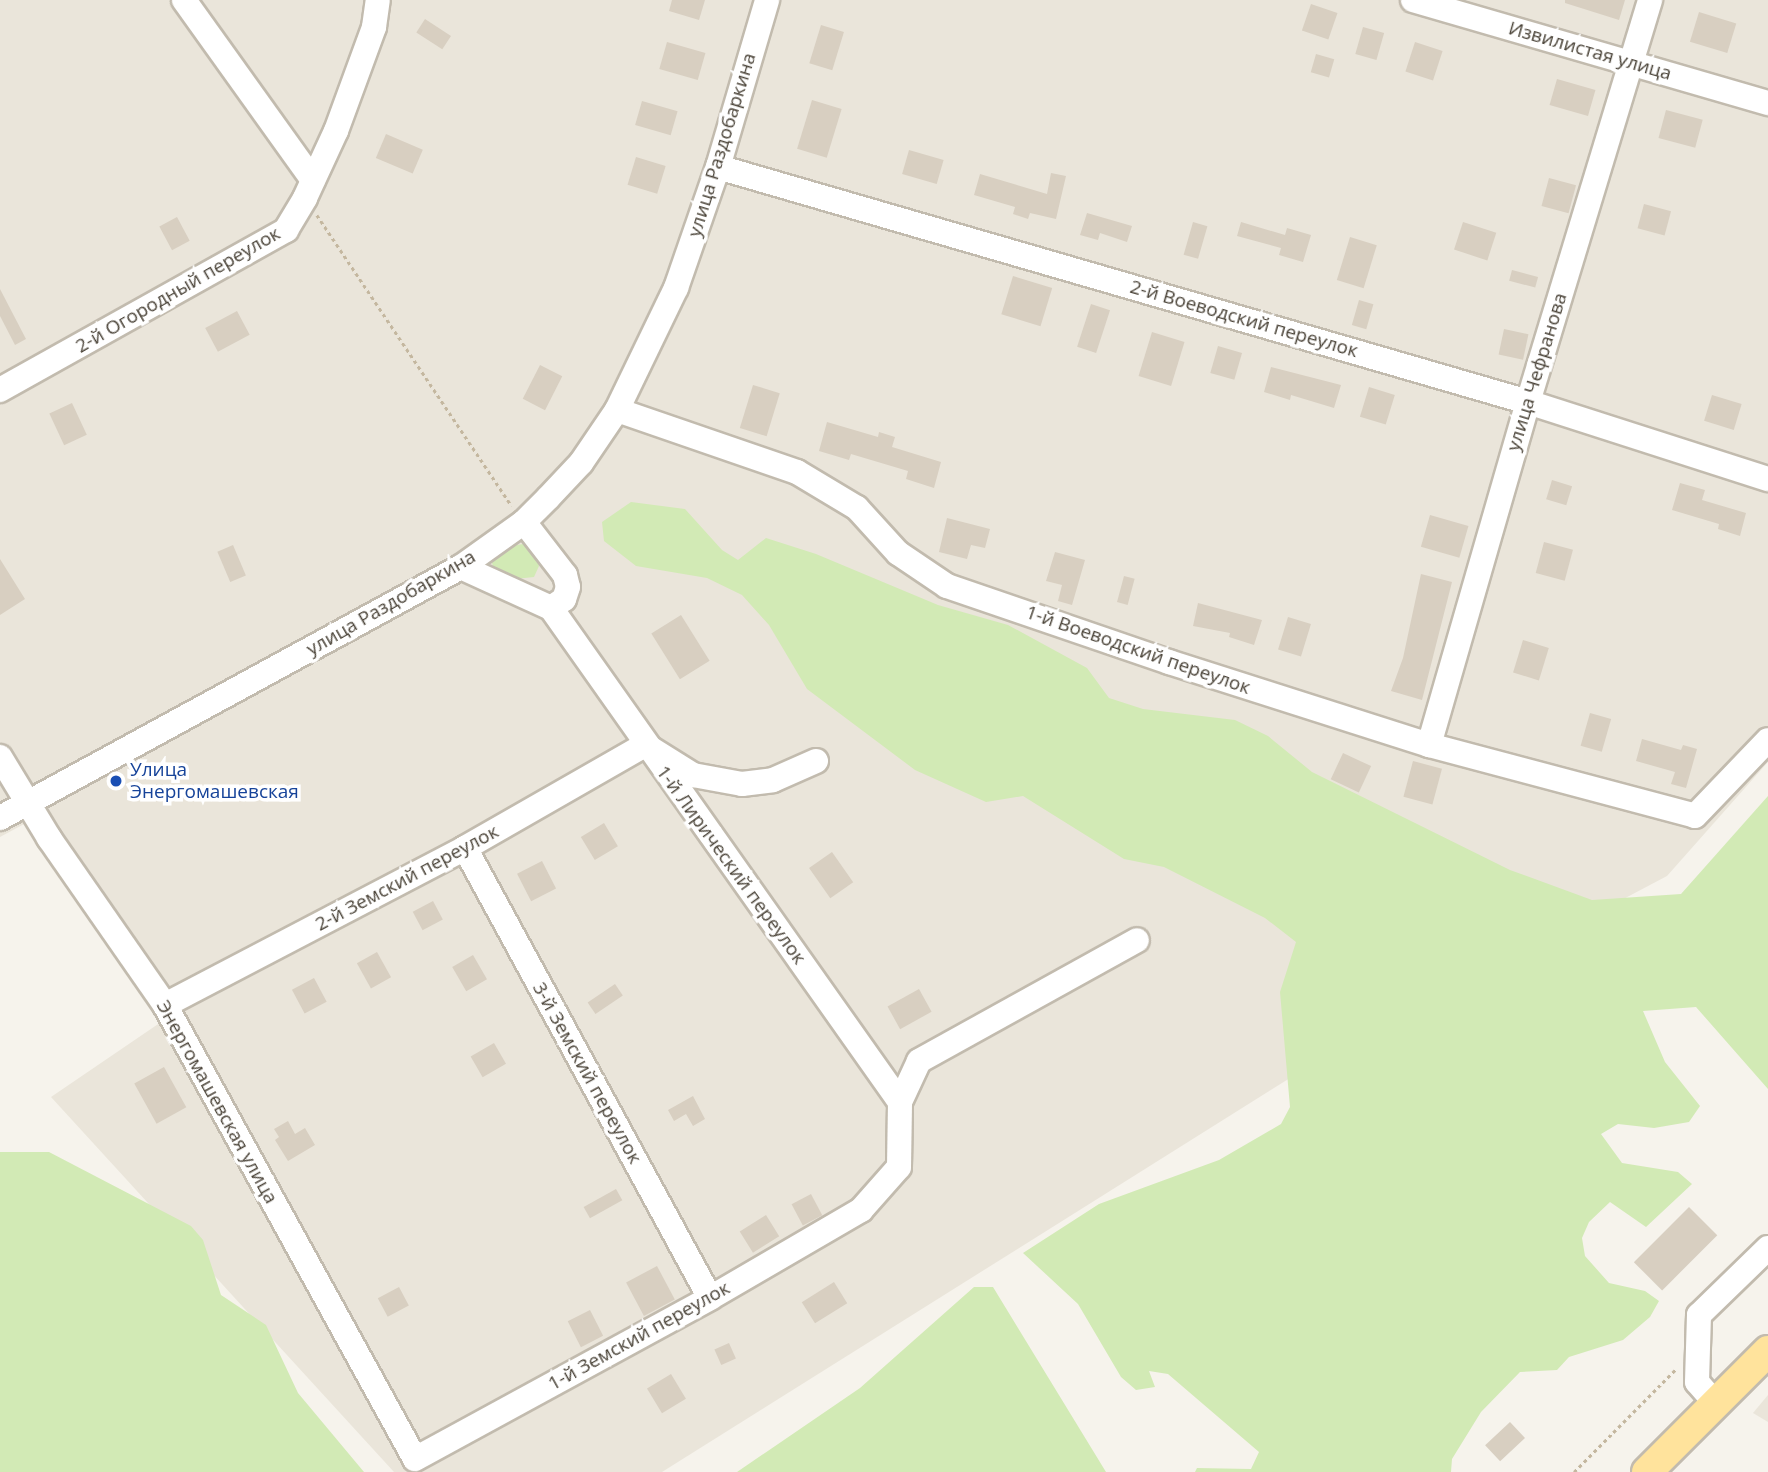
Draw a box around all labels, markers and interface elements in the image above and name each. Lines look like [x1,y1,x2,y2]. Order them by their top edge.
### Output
street label: Извилистая улица [1506,17,1674,85]
street label: улица Раздобаркина [683,50,761,240]
street label: 2-й Огородный переулок [72,222,284,358]
street label: 2-й Воеводский переулок [1127,276,1361,362]
street label: улица Чефранова [1502,290,1572,454]
street label: улица Раздобаркина [302,545,480,661]
street label: 1-й Воеводский переулок [1023,601,1253,699]
place label: Улица Энергомашевская [130,759,299,803]
street label: 1-й Лирический переулок [651,761,811,969]
marker: Улица Энергомашевская [108,773,124,789]
street label: 2-й Земский переулок [312,820,502,936]
street label: 3-й Земский переулок [528,978,646,1168]
street label: Энергомашевская улица [152,996,282,1208]
street label: 1-й Земский переулок [544,1277,734,1395]

